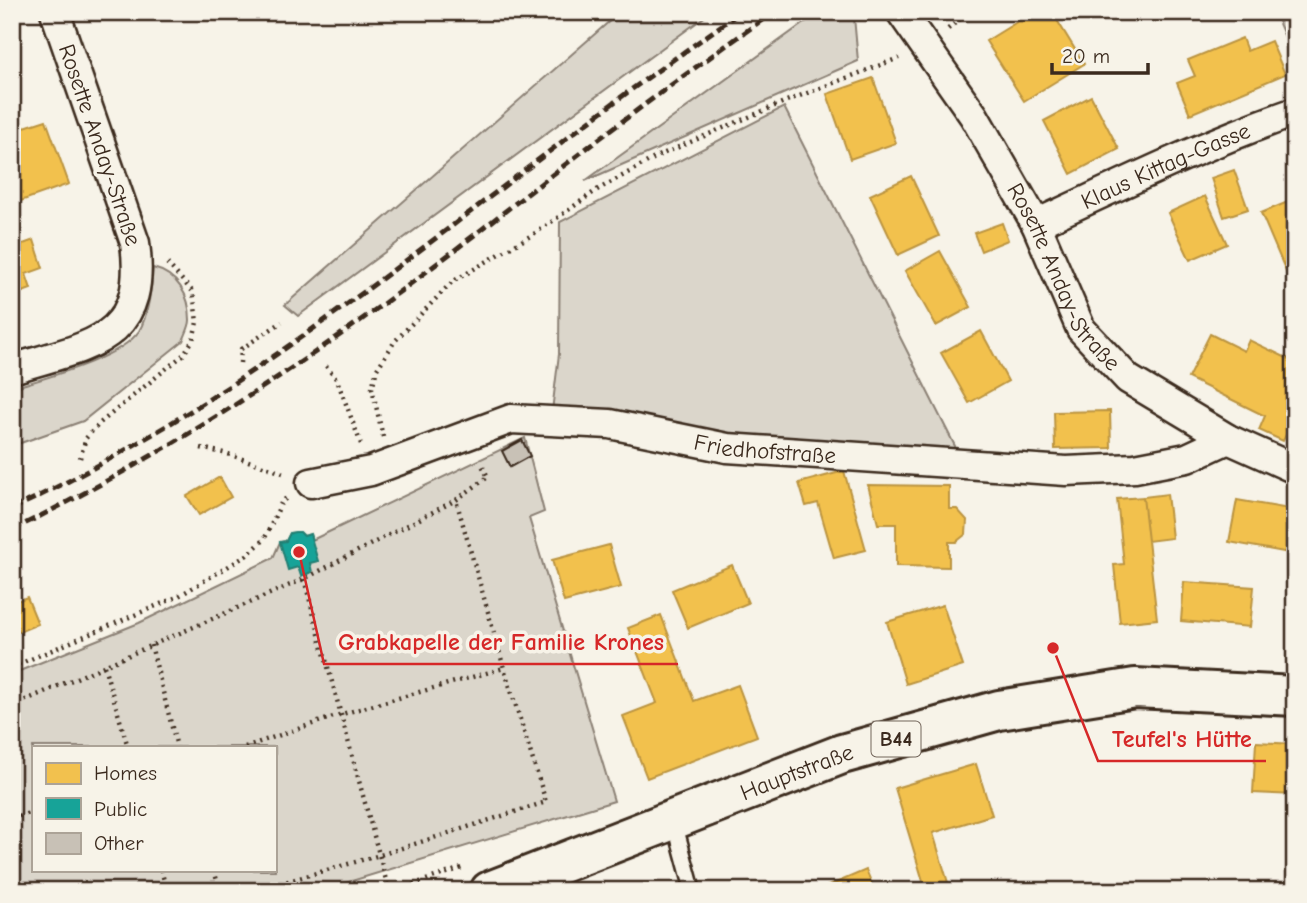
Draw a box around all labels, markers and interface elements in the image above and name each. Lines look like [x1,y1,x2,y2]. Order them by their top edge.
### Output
scale bar [1052,32,1148,76]
street label: Rosette Anday-Straße [53,41,147,249]
text: 20 m [1062,44,1110,68]
street label: Klaus Kittag-Gasse [1077,117,1254,215]
street label: Rosette Anday-Straße [1002,178,1126,376]
street label: Friedhofstraße [692,428,837,469]
callout: Grabkapelle der Familie Krones [324,619,678,664]
text: Grabkapelle der Familie Krones [338,628,664,656]
callout: Teufel's Hütte [1098,716,1266,761]
road number: B44 [872,722,920,756]
text: Teufel's Hütte [1112,725,1252,753]
street label: Hauptstraße [736,738,856,806]
legend [32,746,276,872]
text: Homes [94,761,157,785]
text: Public [94,797,147,821]
text: Other [94,831,144,855]

